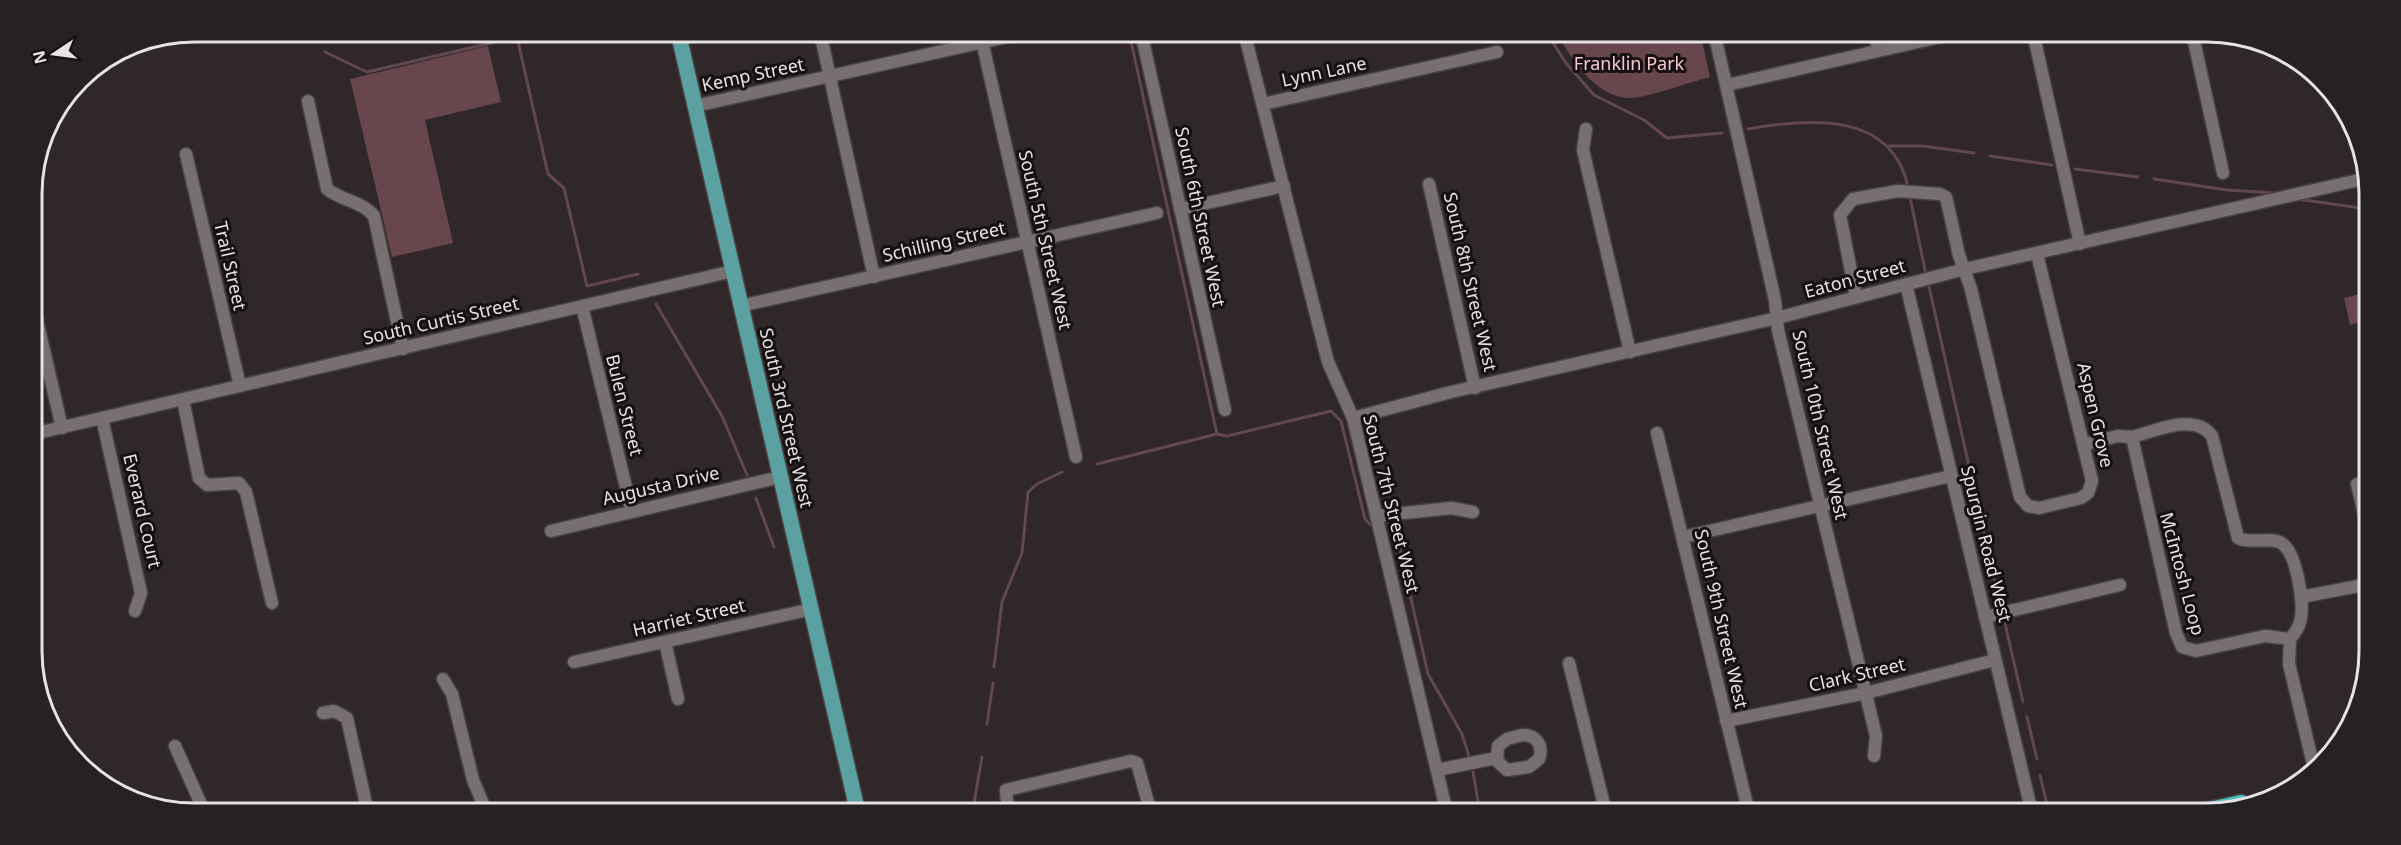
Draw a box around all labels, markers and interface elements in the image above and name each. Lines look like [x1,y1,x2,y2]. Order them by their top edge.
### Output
north arrow [24,24,84,84]
text: N [27,49,52,66]
street label: Lynn Lane [1279,50,1369,92]
street label: Kemp Street [699,51,807,97]
park label: Franklin Park [1574,51,1685,75]
street label: South 6th Street West [1170,125,1232,309]
street label: South 5th Street West [1014,148,1078,332]
street label: South 8th Street West [1439,190,1503,374]
street label: Schilling Street [880,215,1008,267]
street label: Trail Street [209,219,253,313]
street label: Eaton Street [1802,253,1908,303]
street label: South Curtis Street [361,290,521,350]
street label: South 3rd Street West [755,325,819,511]
street label: South 10th Street West [1787,328,1855,522]
street label: Bulen Street [601,352,649,458]
street label: Aspen Grove [2072,360,2120,470]
street label: South 7th Street West [1358,412,1426,596]
street label: Everard Court [118,451,168,571]
street label: Augusta Drive [600,460,722,510]
street label: Spurgin Road West [1956,463,2018,625]
street label: McIntosh Loop [2155,510,2211,638]
street label: South 9th Street West [1690,527,1754,711]
street label: Harriet Street [630,592,748,642]
street label: Clark Street [1806,651,1908,697]

